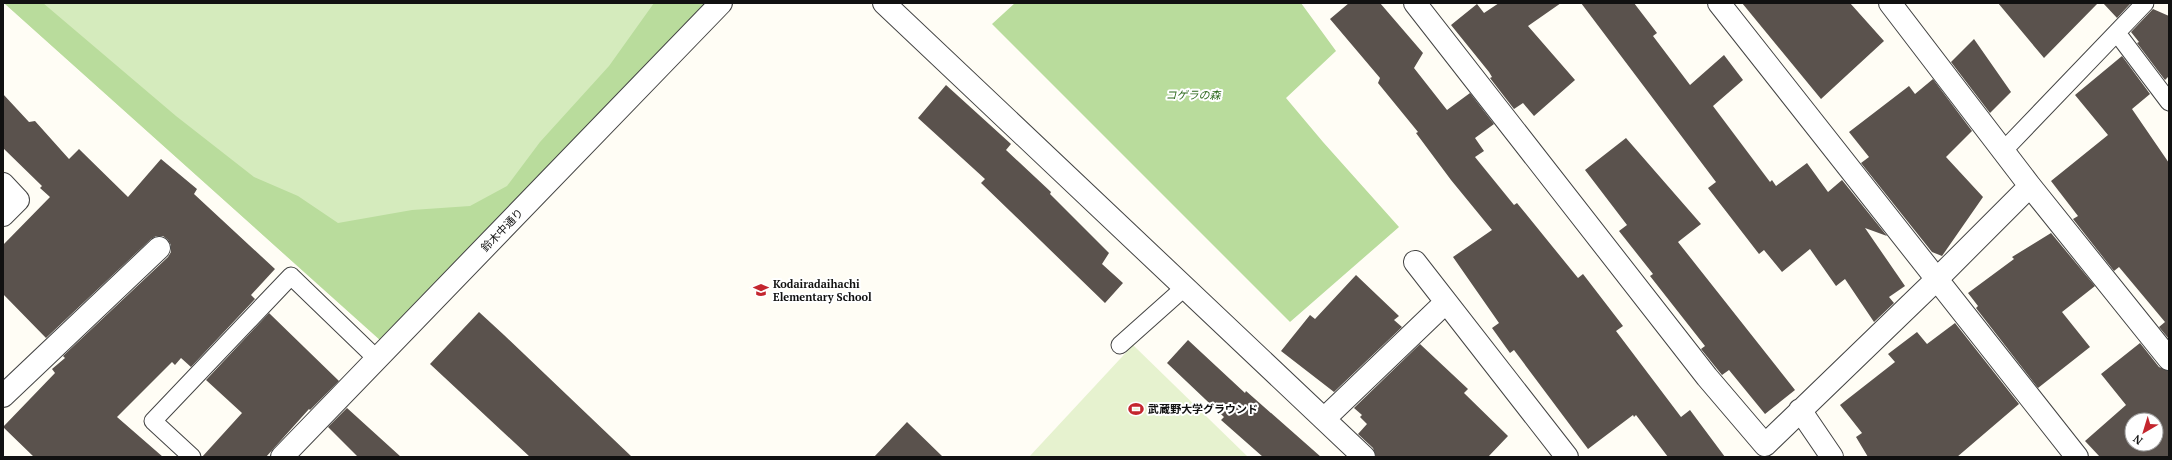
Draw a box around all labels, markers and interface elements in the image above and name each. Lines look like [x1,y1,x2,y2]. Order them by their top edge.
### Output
park label: コゲラの森 [1166,88,1221,102]
street label: 鈴木中通り [478,205,526,255]
place label: Kodairadaihachi Elementary School [773,277,872,304]
school or university icon: Kodairadaihachi Elementary School [752,281,770,299]
sports icon: 武蔵野大学グラウンド [1127,400,1145,418]
place label: 武蔵野大学グラウンド [1148,402,1258,416]
north arrow [2124,412,2164,452]
text: N [2130,431,2145,448]

